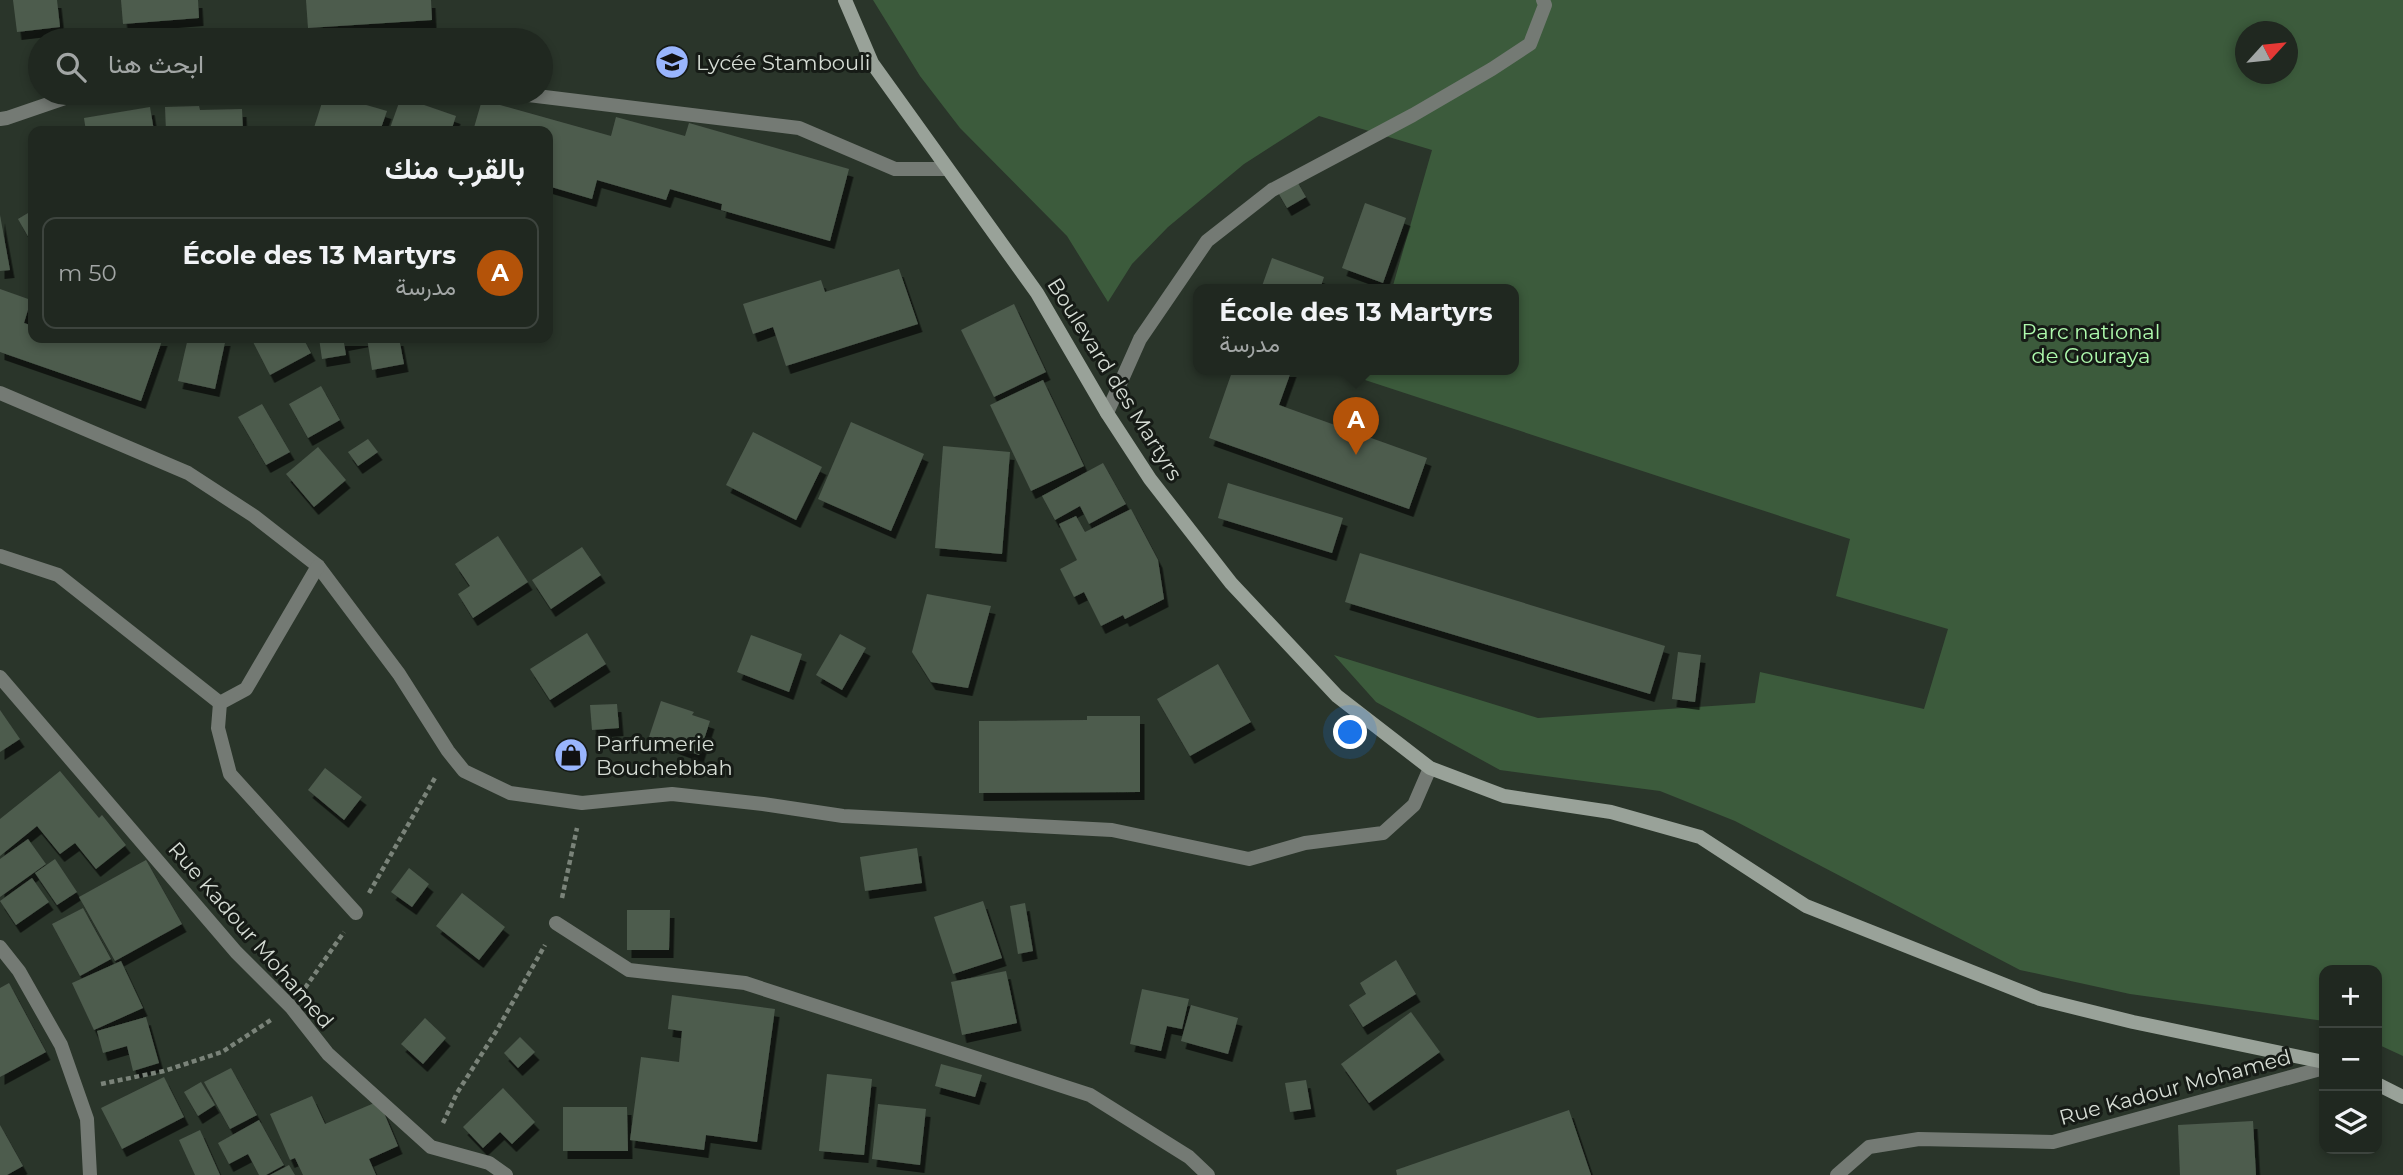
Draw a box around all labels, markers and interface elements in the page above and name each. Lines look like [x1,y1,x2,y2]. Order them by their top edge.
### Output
north arrow [2235,21,2298,84]
search box [28,28,553,105]
school or university icon: Lycée Stambouli [653,43,691,81]
icon: search [52,48,90,86]
text: ابحث هنا [108,48,204,80]
place label: Lycée Stambouli [696,50,870,75]
text: بالقرب منك [385,150,525,187]
text: École des 13 Martyrs [183,239,456,271]
text: 50 m [58,259,117,287]
text: A [491,259,509,287]
text: مدرسة [395,273,456,301]
street label: Boulevard des Martyrs [1042,273,1188,485]
popup [1193,284,1519,375]
text: École des 13 Martyrs [1219,296,1493,328]
park label: Parc national de Gouraya [2022,319,2160,368]
text: مدرسة [1219,330,1280,358]
pin: A [1333,397,1379,455]
your location [1333,715,1367,749]
place label: Parfumerie Bouchebbah [596,731,733,780]
shop icon: Parfumerie Bouchebbah [552,736,590,774]
street label: Rue Kadour Mohamed [163,837,339,1033]
map controls [2319,965,2382,1154]
button: + [2319,965,2382,1028]
button: − [2319,1028,2382,1091]
street label: Rue Kadour Mohamed [2056,1044,2294,1130]
button: layers [2319,1091,2382,1154]

